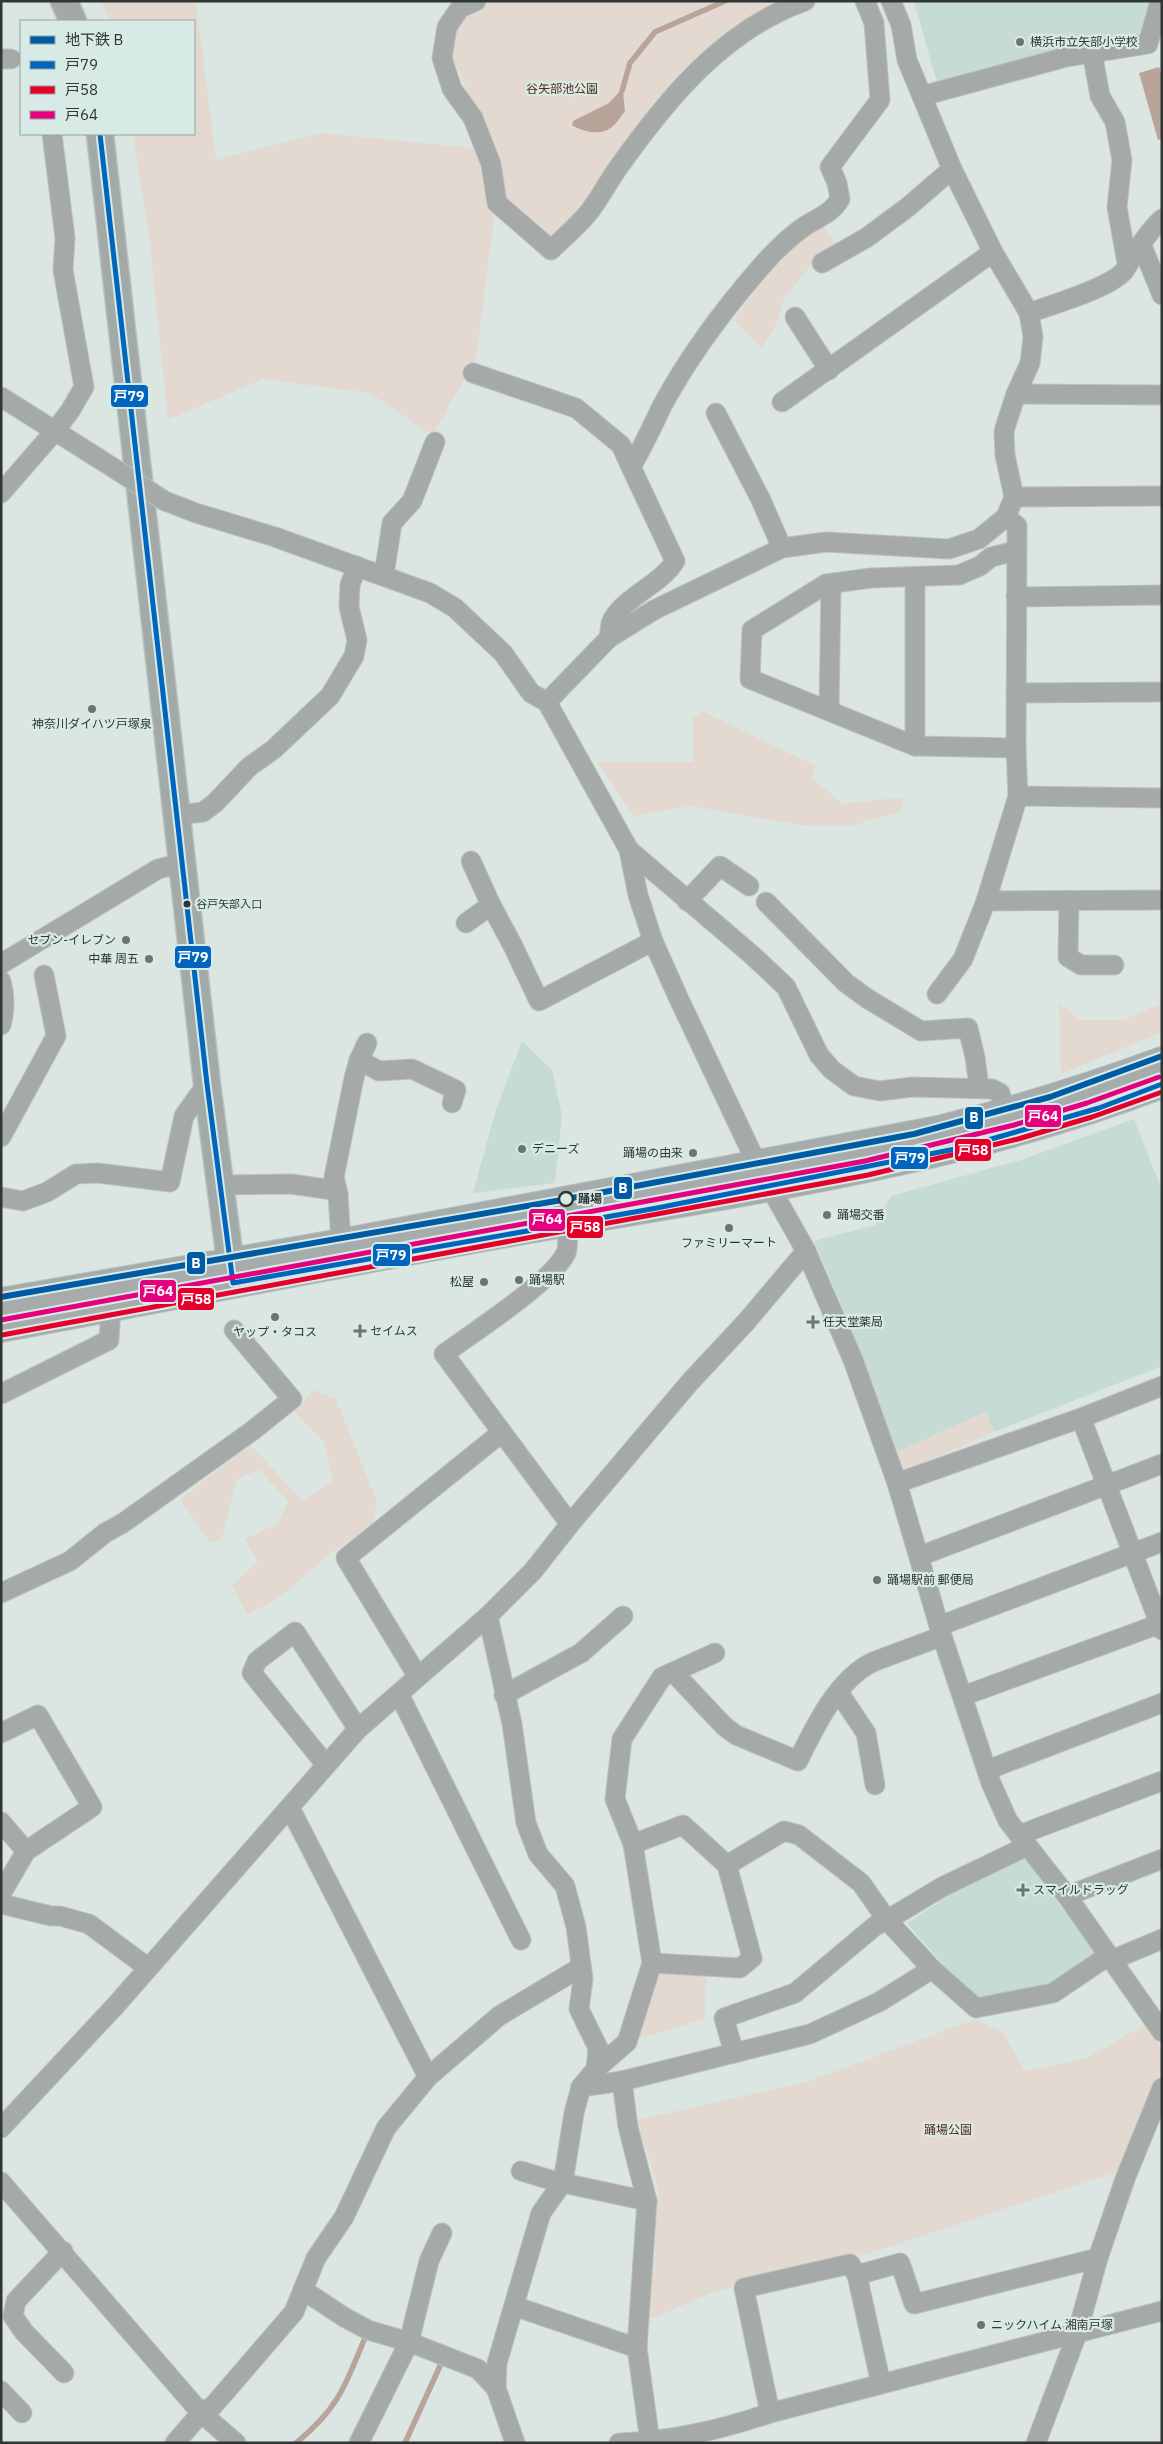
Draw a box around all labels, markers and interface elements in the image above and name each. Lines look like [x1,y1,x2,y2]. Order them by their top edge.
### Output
legend [20,20,195,135]
text: 地下鉄 B [65,30,123,49]
place label: 横浜市立矢部小学校 [1030,34,1138,49]
marker: 横浜市立矢部小学校 [1014,36,1026,48]
text: 戸79 [65,55,98,74]
text: 戸58 [65,80,98,99]
park label: 谷矢部池公園 [526,81,598,96]
text: 戸64 [65,105,98,124]
line badge: 戸79 [110,384,149,408]
text: 戸79 [114,387,144,405]
marker: 神奈川ダイハツ戸塚泉 [86,703,98,715]
place label: 神奈川ダイハツ戸塚泉 [32,716,152,731]
place label: 谷戸矢部入口 [196,897,262,911]
marker: 谷戸矢部入口 [182,899,192,909]
place label: セブン-イレブン [27,932,116,947]
marker: セブン-イレブン [120,934,132,946]
line badge: 戸79 [174,945,212,969]
text: 戸79 [178,948,208,966]
place label: 中華 周五 [88,951,139,966]
marker: 中華 周五 [143,953,155,965]
line badge: 戸64 [1024,1104,1062,1128]
line badge: B [964,1106,984,1130]
text: 戸64 [1028,1107,1058,1125]
text: B [969,1108,979,1126]
line badge: 戸58 [954,1138,992,1162]
place label: デニーズ [532,1141,579,1156]
text: 戸58 [958,1141,988,1159]
marker: デニーズ [516,1143,528,1155]
place label: 踊場の由来 [623,1145,683,1160]
line badge: 戸79 [890,1146,929,1170]
marker: 踊場の由来 [687,1147,699,1159]
text: 戸79 [895,1149,925,1167]
line badge: B [613,1176,633,1200]
text: B [618,1179,628,1197]
marker: 踊場 [558,1191,574,1207]
place label: 踊場 [578,1191,602,1206]
place label: 踊場交番 [837,1207,885,1222]
line badge: 戸64 [528,1208,566,1232]
marker: 踊場交番 [821,1209,833,1221]
text: 戸64 [532,1210,562,1228]
line badge: 戸58 [566,1215,604,1239]
text: 戸58 [570,1218,600,1236]
marker: ファミリーマート [723,1222,735,1234]
place label: ファミリーマート [681,1235,777,1250]
line badge: 戸79 [372,1243,411,1267]
text: 戸79 [376,1246,406,1264]
line badge: B [186,1251,206,1275]
text: B [191,1254,201,1272]
place label: 踊場駅 [529,1272,565,1287]
place label: 松屋 [450,1274,474,1289]
marker: 踊場駅 [513,1274,525,1286]
marker: 松屋 [478,1276,490,1288]
line badge: 戸64 [139,1279,177,1303]
text: 戸64 [143,1282,173,1300]
line badge: 戸58 [177,1287,215,1311]
text: 戸58 [181,1290,211,1308]
marker: ヤップ・タコス [269,1311,281,1323]
place label: 任天堂薬局 [823,1314,883,1329]
marker: 任天堂薬局 [807,1316,819,1328]
place label: セイムス [370,1323,418,1338]
place label: ヤップ・タコス [233,1324,317,1339]
marker: セイムス [354,1325,366,1337]
place label: 踊場駅前 郵便局 [887,1572,974,1587]
marker: 踊場駅前 郵便局 [871,1574,883,1586]
place label: スマイルドラッグ [1033,1882,1129,1897]
marker: スマイルドラッグ [1017,1884,1029,1896]
park label: 踊場公園 [924,2122,972,2137]
place label: ニックハイム 湘南戸塚 [991,2317,1113,2332]
marker: ニックハイム 湘南戸塚 [975,2319,987,2331]

